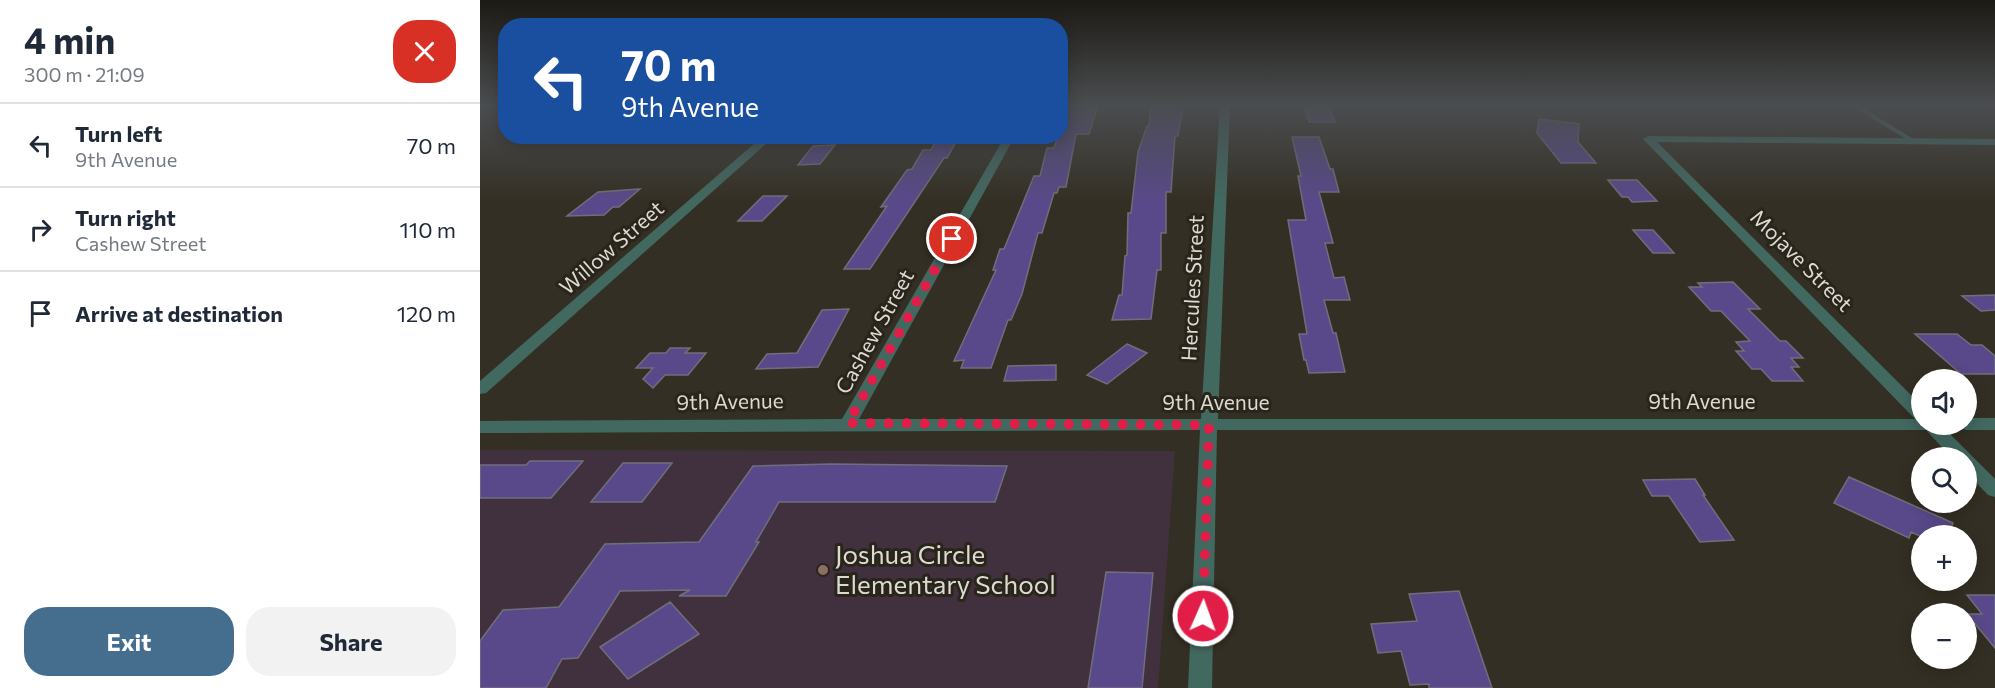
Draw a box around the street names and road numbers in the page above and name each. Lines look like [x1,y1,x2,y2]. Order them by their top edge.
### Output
street label: Willow Street [554,195,668,299]
street label: Mojave Street [1746,204,1858,316]
street label: Hercules Street [1175,214,1208,362]
street label: Cashew Street [829,265,918,398]
street label: 9th Avenue [676,387,784,414]
street label: 9th Avenue [1648,388,1756,413]
street label: 9th Avenue [1162,389,1270,414]

